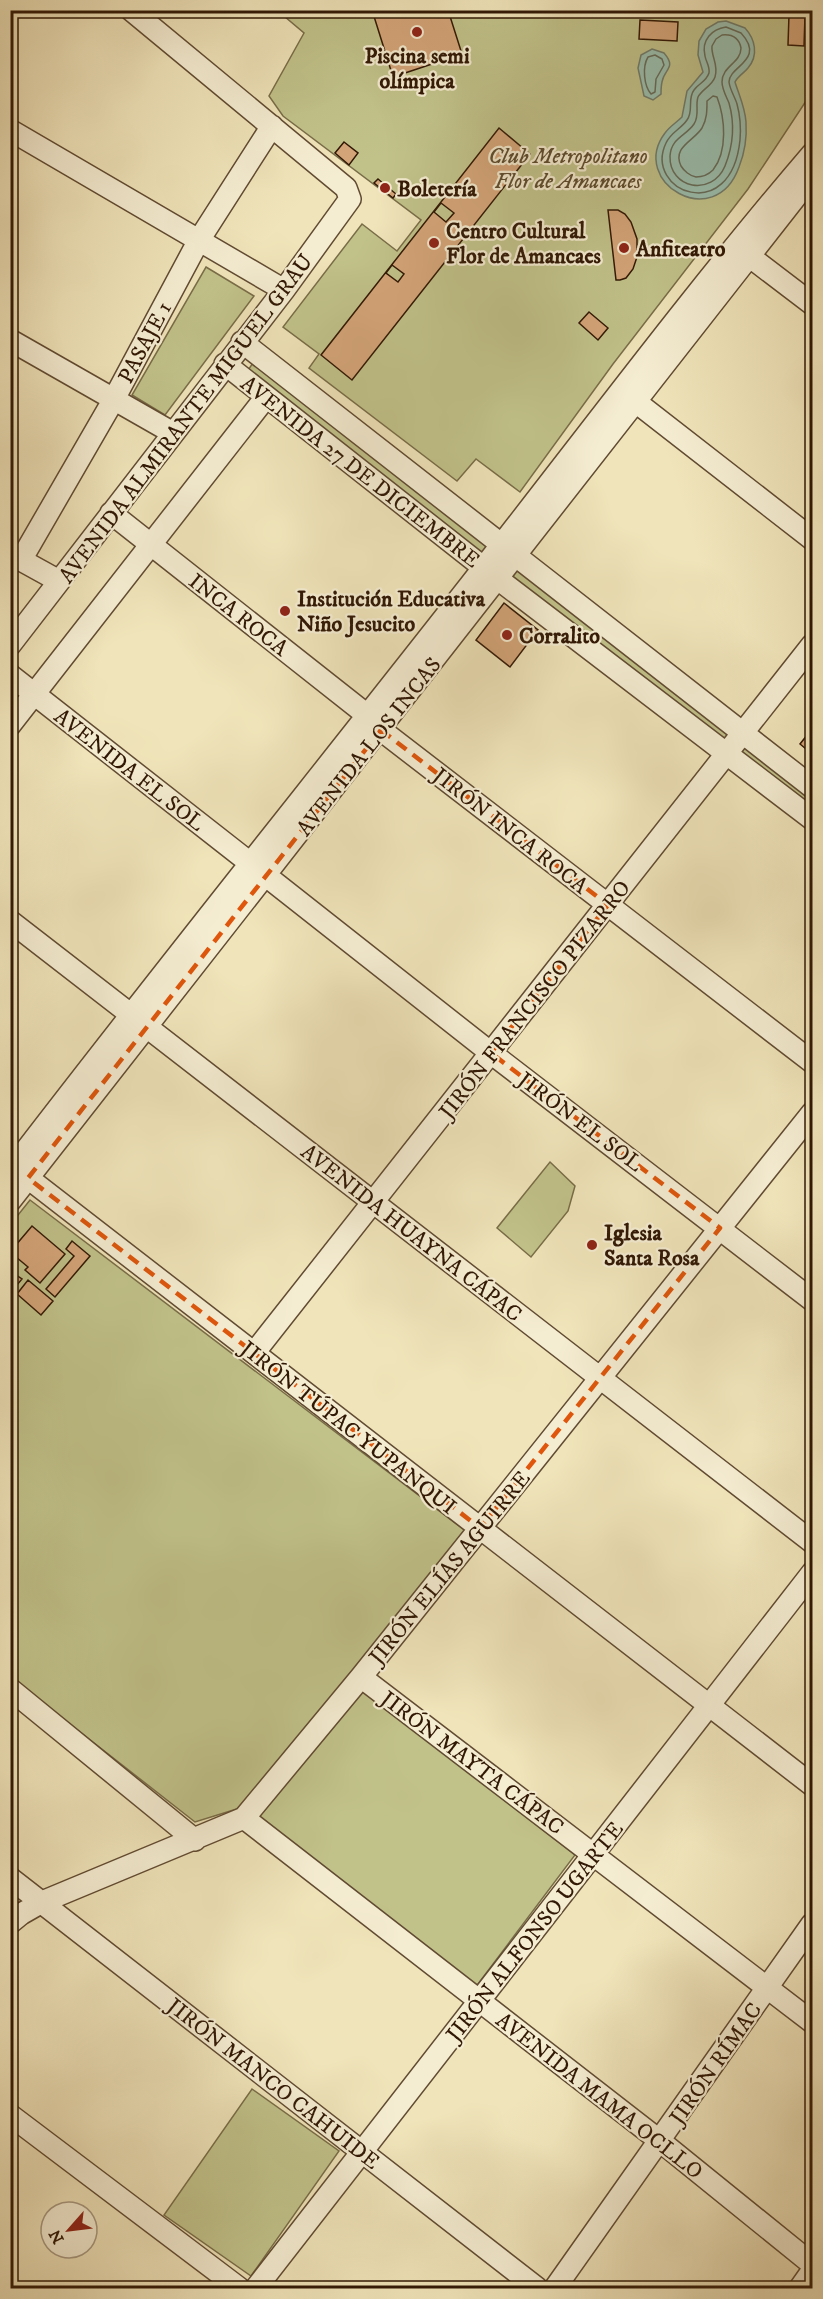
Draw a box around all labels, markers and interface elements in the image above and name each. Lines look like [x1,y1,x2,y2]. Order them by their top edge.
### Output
marker: Piscina semi olímpica [410,25,424,39]
place label: Piscina semi olímpica [364,43,470,95]
park label: Club Metropolitano Flor de Amancaes [488,143,648,195]
place label: Boletería [397,176,477,203]
marker: Boletería [378,181,392,195]
place label: Centro Cultural Flor de Amancaes [446,218,602,270]
marker: Centro Cultural Flor de Amancaes [427,236,441,250]
place label: Anfiteatro [635,236,726,263]
marker: Anfiteatro [617,241,631,255]
street label: AVENIDA ALMIRANTE MIGUEL GRAU [53,249,319,589]
street label: PASAJE 1 [113,297,178,388]
street label: AVENIDA 27 DE DICIEMBRE [235,370,485,574]
street label: INCA ROCA [183,568,294,663]
place label: Institución Educativa Niño Jesucito [297,586,486,638]
marker: Institución Educativa Niño Jesucito [278,604,292,618]
place label: Corralito [519,623,600,650]
marker: Corralito [500,628,514,642]
street label: AVENIDA LOS INCAS [291,652,447,842]
street label: AVENIDA EL SOL [48,703,210,837]
street label: JIRÓN INCA ROCA [426,760,594,901]
street label: JIRÓN FRANCISCO PIZARRO [432,875,637,1126]
street label: JIRÓN EL SOL [511,1064,649,1178]
street label: AVENIDA HUAYNA CÁPAC [295,1138,528,1328]
place label: Iglesia Santa Rosa [604,1220,700,1272]
marker: Iglesia Santa Rosa [585,1238,599,1252]
street label: JIRÓN TÚPAC YUPANQUI [233,1333,462,1521]
street label: JIRÓN ELÍAS AGUIRRE [362,1465,537,1672]
street label: JIRÓN MAYTA CÁPAC [374,1683,570,1841]
street label: JIRÓN ALFONSO UGARTE [439,1816,630,2049]
street label: JIRÓN MANCO CAHUIDE [160,1991,385,2176]
street label: JIRÓN RÍMAC [662,1997,768,2132]
street label: AVENIDA MAMA OCLLO [490,2007,708,2185]
north arrow [39,2200,99,2260]
text: N [45,2226,69,2247]

